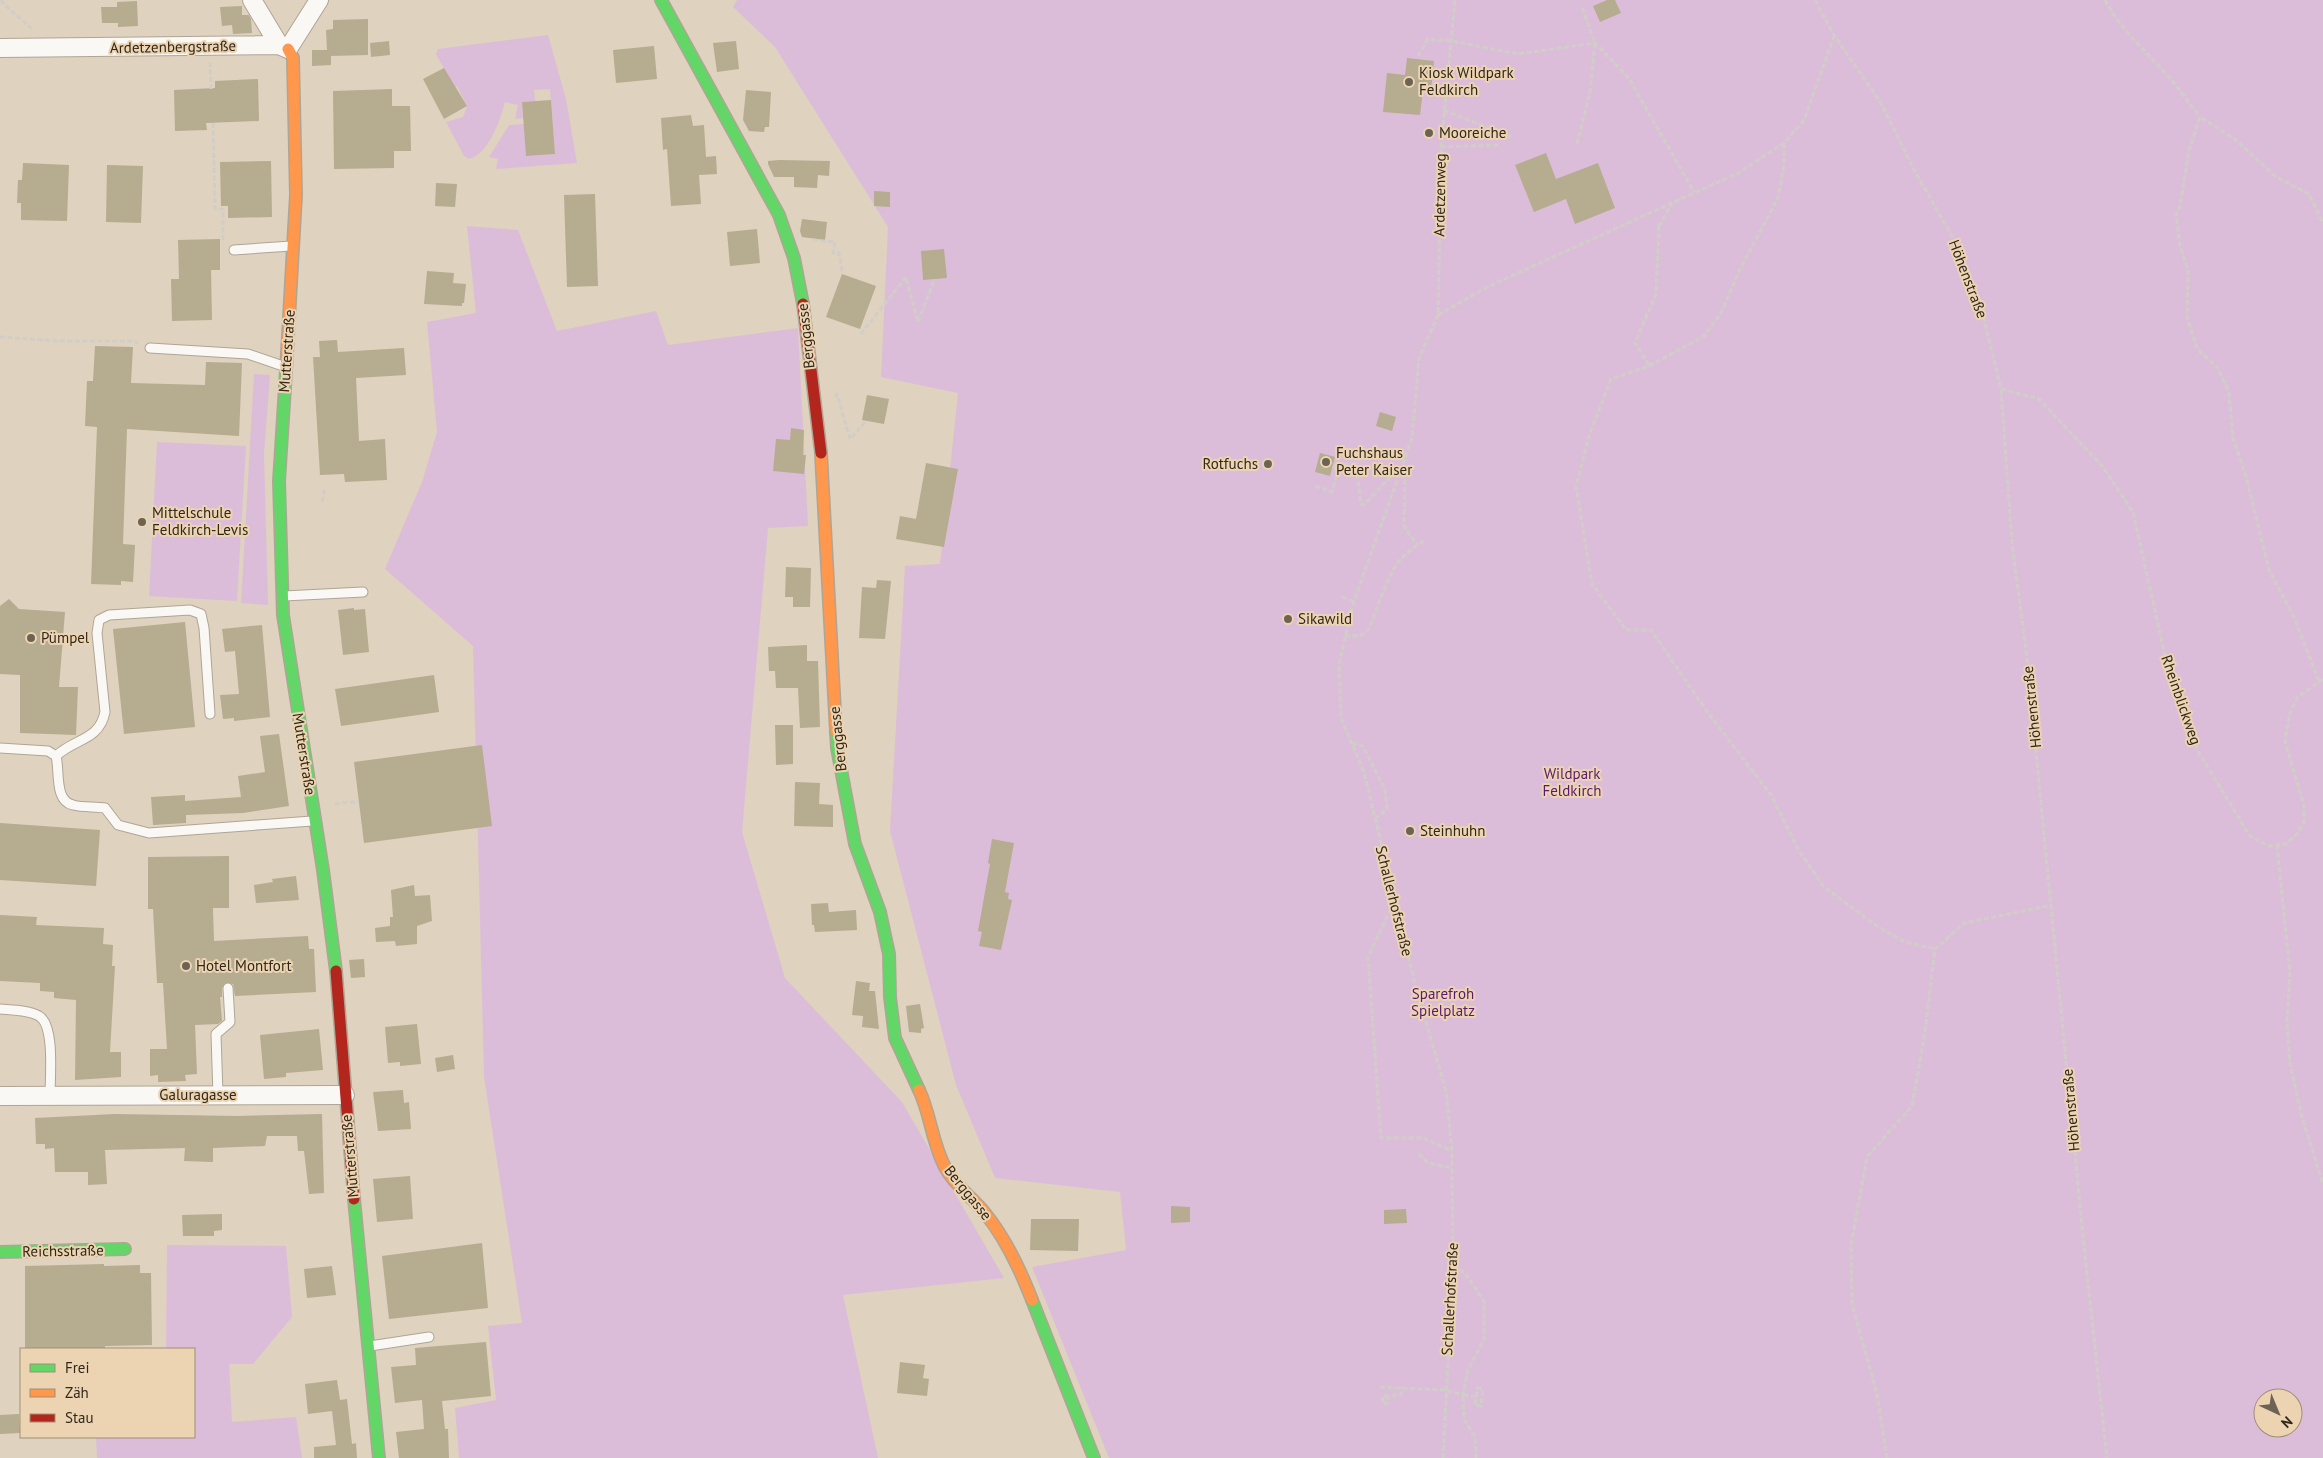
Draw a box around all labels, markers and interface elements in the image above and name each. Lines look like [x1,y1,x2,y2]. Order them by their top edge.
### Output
street label: Ardetzenbergstraße [110,36,236,57]
place label: Kiosk Wildpark Feldkirch [1419,63,1515,99]
marker: Kiosk Wildpark Feldkirch [1403,76,1415,88]
place label: Mooreiche [1439,123,1506,142]
marker: Mooreiche [1423,127,1435,139]
street label: Ardetzenweg [1429,153,1450,237]
street label: Höhenstraße [1945,237,1992,321]
street label: Berggasse [793,303,818,370]
street label: Mutterstraße [274,309,299,393]
place label: Fuchshaus Peter Kaiser [1336,443,1412,479]
place label: Rotfuchs [1203,454,1258,473]
marker: Fuchshaus Peter Kaiser [1320,456,1332,468]
marker: Rotfuchs [1262,458,1274,470]
place label: Mittelschule Feldkirch-Levis [152,503,248,539]
marker: Mittelschule Feldkirch-Levis [136,516,148,528]
place label: Sikawild [1298,609,1352,628]
marker: Sikawild [1282,613,1294,625]
place label: Pümpel [41,628,90,647]
marker: Pümpel [25,632,37,644]
street label: Rheinblickweg [2157,652,2206,747]
street label: Höhenstraße [2018,665,2045,749]
street label: Berggasse [825,706,850,773]
street label: Mutterstraße [289,711,320,796]
park label: Wildpark Feldkirch [1542,764,1602,800]
place label: Steinhuhn [1420,821,1485,840]
marker: Steinhuhn [1404,825,1416,837]
street label: Schallerhofstraße [1372,844,1417,958]
place label: Hotel Montfort [196,956,292,975]
marker: Hotel Montfort [180,960,192,972]
park label: Sparefroh Spielplatz [1411,984,1475,1020]
street label: Höhenstraße [2057,1068,2084,1152]
street label: Galuragasse [159,1085,237,1104]
street label: Mutterstraße [336,1114,363,1198]
street label: Berggasse [940,1161,996,1224]
street label: Reichsstraße [22,1240,104,1261]
street label: Schallerhofstraße [1437,1242,1462,1356]
legend [20,1348,195,1438]
text: Frei [65,1358,90,1377]
text: Zäh [65,1383,89,1402]
north arrow [2253,1388,2303,1438]
text: Stau [65,1408,94,1427]
text: N [2277,1413,2297,1432]

